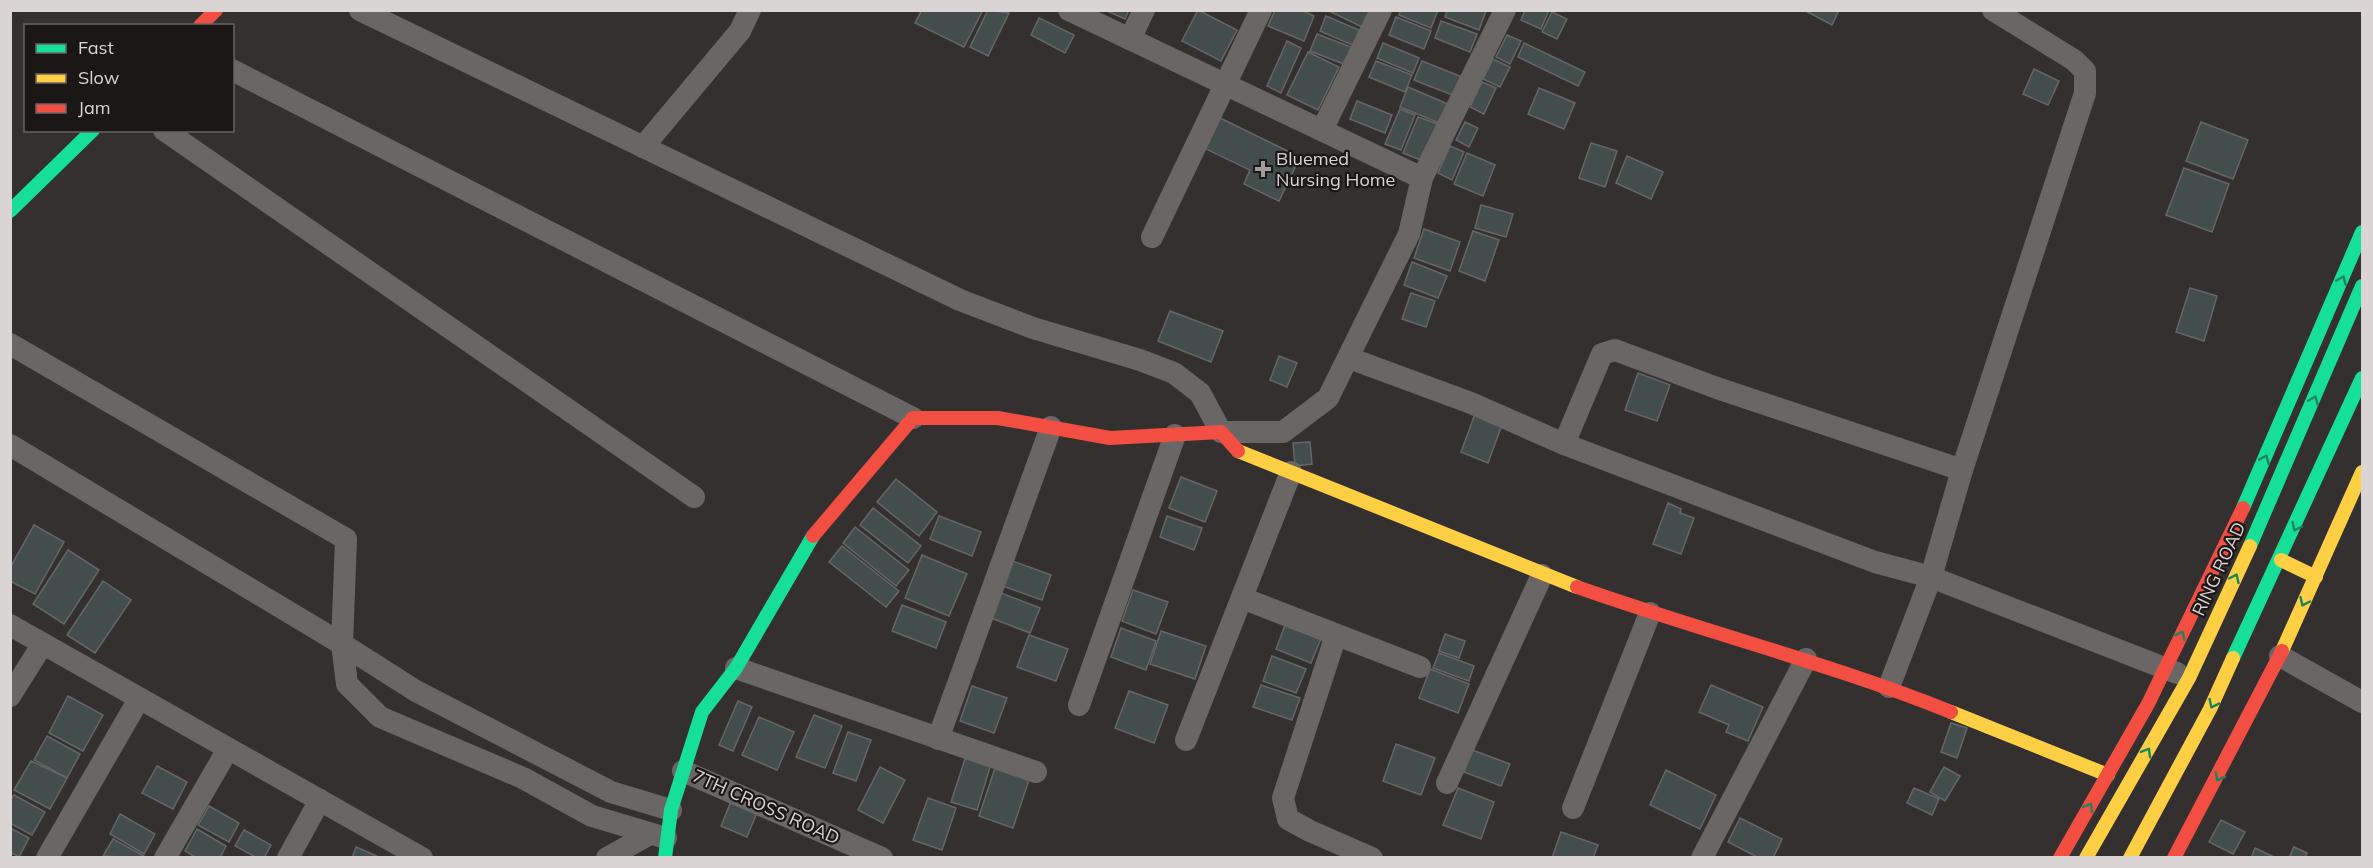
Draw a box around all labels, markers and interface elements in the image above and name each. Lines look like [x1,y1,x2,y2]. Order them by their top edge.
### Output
legend [24,24,234,132]
text: Fast [78,36,114,59]
text: Slow [78,66,120,89]
text: Jam [78,96,111,119]
place label: Bluemed Nursing Home [1276,147,1395,191]
marker: Bluemed Nursing Home [1254,160,1272,178]
one-way arrow [2335,275,2347,286]
one-way arrow [2307,396,2319,407]
one-way arrow [2257,454,2269,465]
street label: RING ROAD [2187,518,2250,619]
one-way arrow [2292,521,2304,532]
one-way arrow [2227,574,2239,585]
one-way arrow [2300,595,2312,606]
one-way arrow [2174,631,2186,642]
one-way arrow [2209,697,2221,708]
one-way arrow [2139,748,2151,758]
street label: 7TH CROSS ROAD [689,764,843,849]
one-way arrow [2214,771,2226,782]
one-way arrow [2082,803,2093,813]

